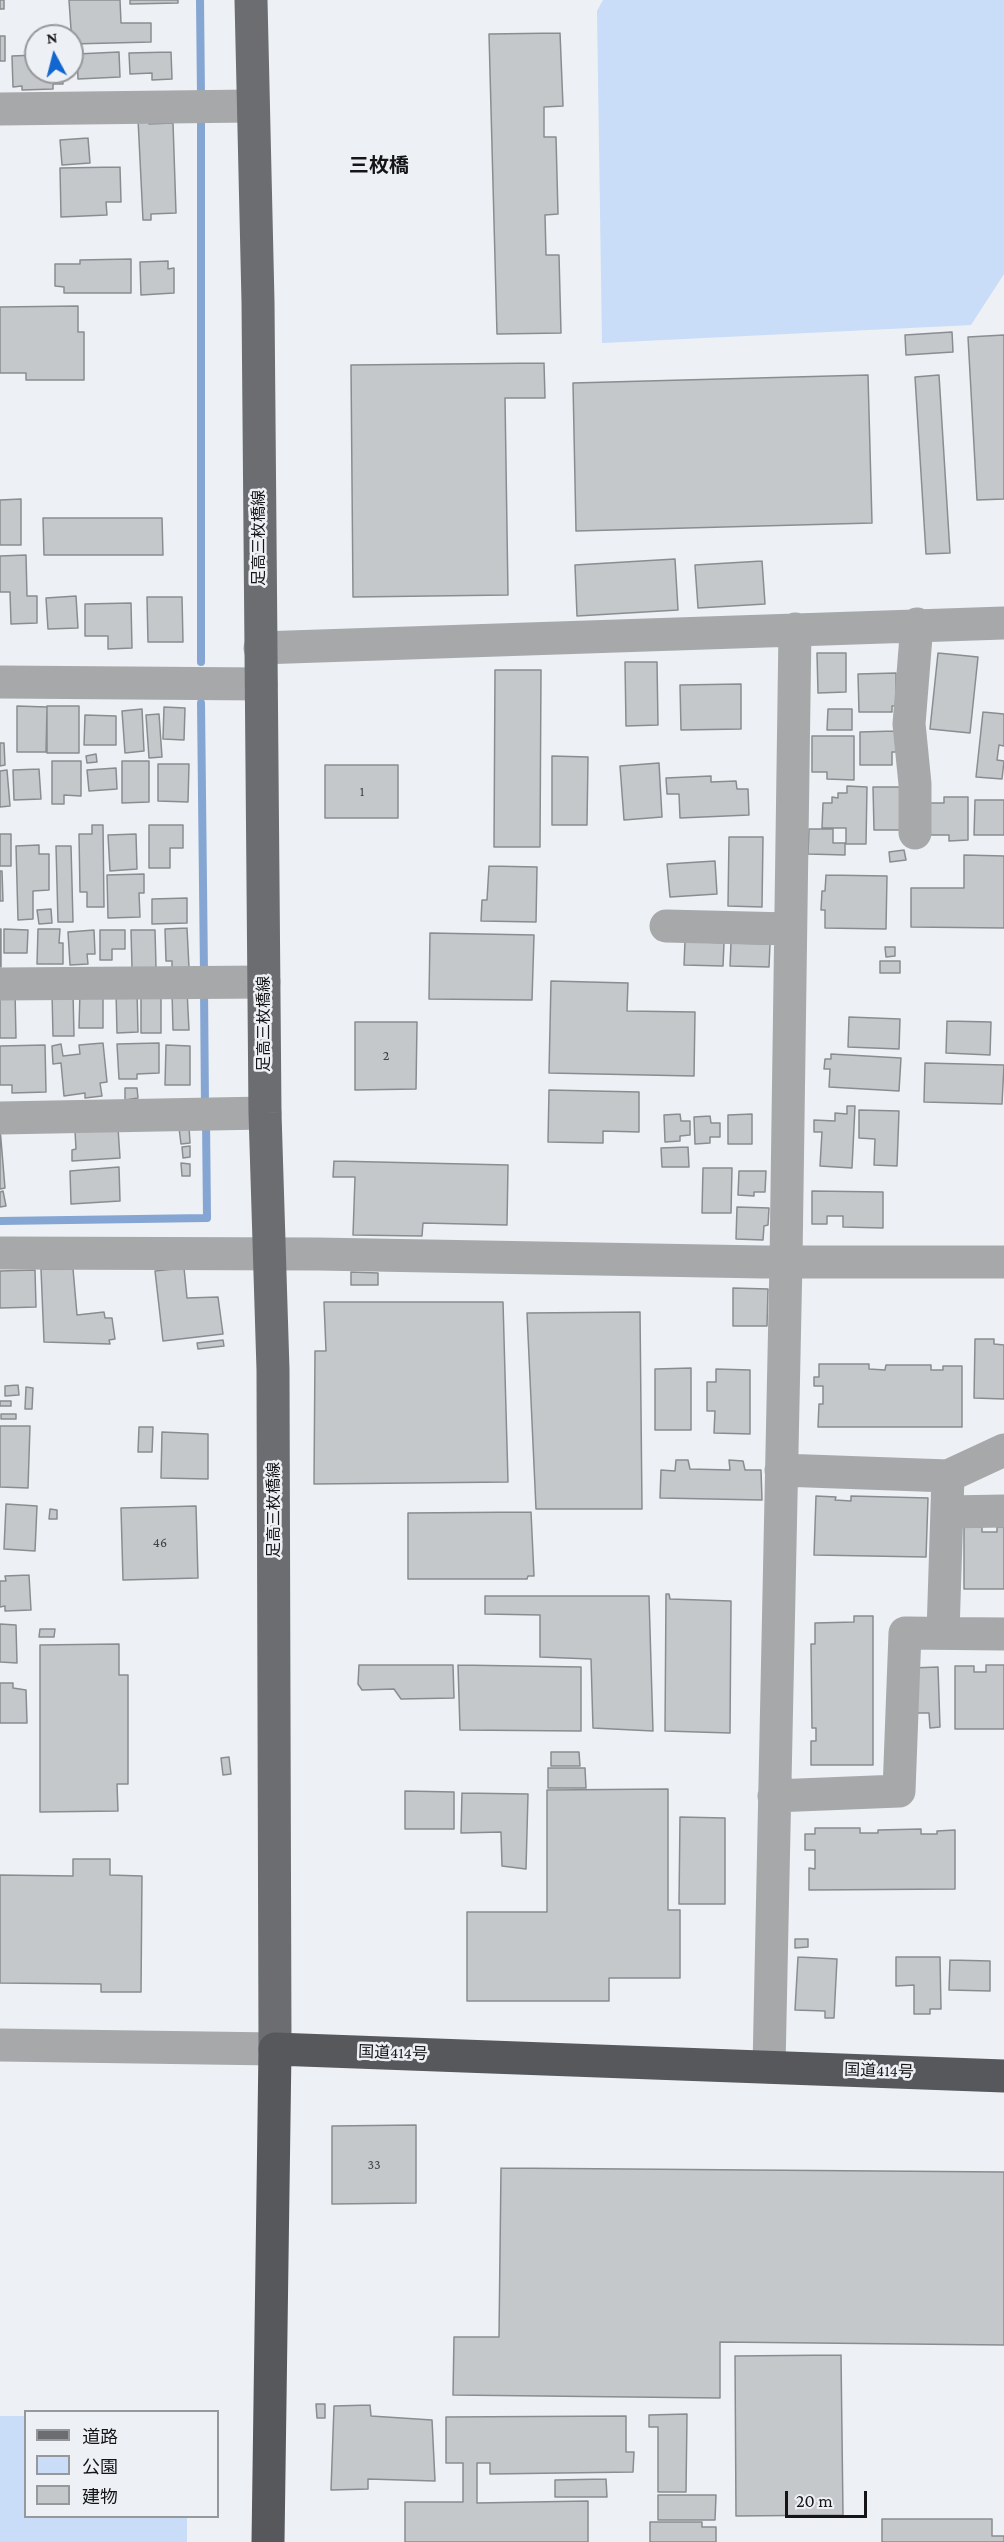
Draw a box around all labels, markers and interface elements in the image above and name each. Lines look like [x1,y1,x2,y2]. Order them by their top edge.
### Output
north arrow [24,24,84,84]
text: N [46,29,58,47]
district label: 三枚橋 [349,154,409,178]
street label: 足高三枚橋線 [249,490,269,586]
house number: 1 [360,784,364,800]
street label: 足高三枚橋線 [254,976,274,1072]
house number: 2 [383,1048,389,1064]
street label: 足高三枚橋線 [264,1462,284,1558]
house number: 46 [153,1535,167,1551]
street label: 国道414号 [358,2042,428,2064]
street label: 国道414号 [844,2060,914,2082]
house number: 33 [367,2157,381,2173]
legend [24,2410,219,2518]
text: 道路 [82,2427,118,2447]
text: 公園 [82,2457,118,2477]
scale bar [788,2479,870,2517]
text: 建物 [82,2487,118,2507]
text: 20 m [796,2491,833,2511]

